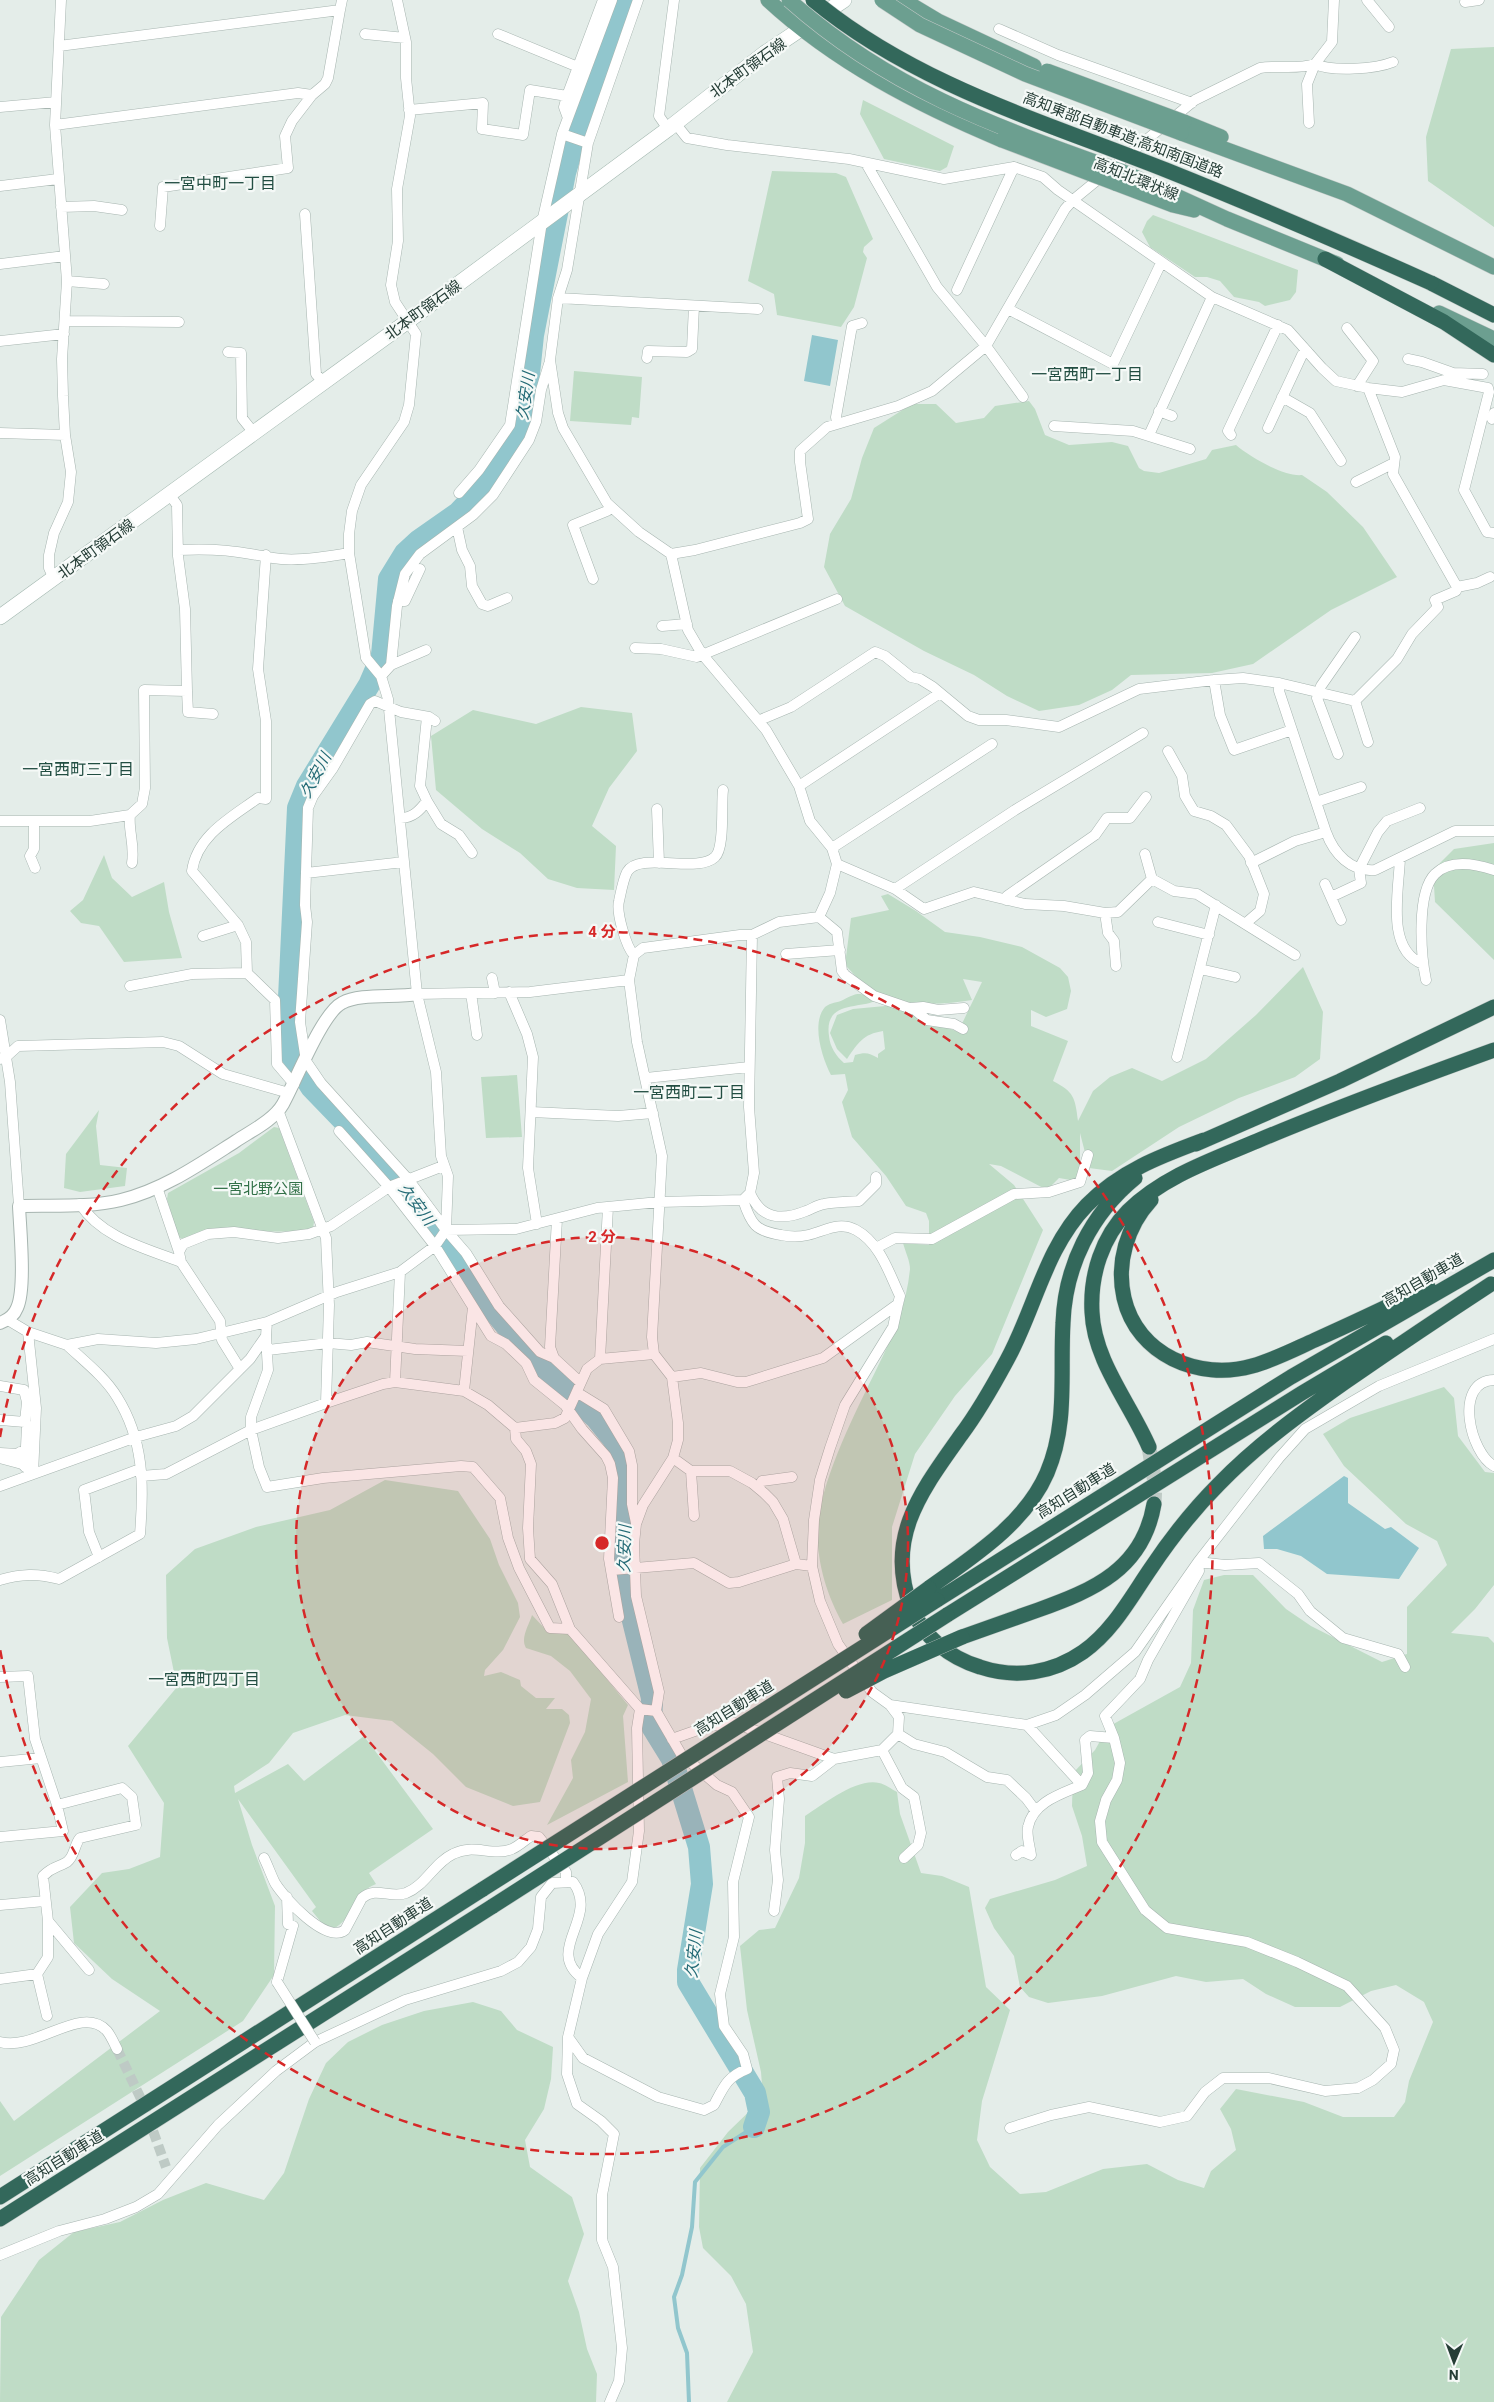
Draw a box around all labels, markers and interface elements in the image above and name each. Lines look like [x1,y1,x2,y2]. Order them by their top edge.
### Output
street label: 北本町領石線 [706,34,790,102]
street label: 高知東部自動車道;高知南国道路 [1020,88,1226,182]
street label: 高知北環状線 [1091,154,1181,204]
district label: 一宮中町一丁目 [164,174,276,193]
street label: 北本町領石線 [381,276,465,344]
district label: 一宮西町一丁目 [1031,365,1143,384]
water label: 久安川 [513,369,539,421]
street label: 北本町領石線 [54,515,138,583]
water label: 久安川 [296,748,336,801]
district label: 一宮西町三丁目 [22,760,134,779]
text: 4 分 [588,923,616,941]
district label: 一宮西町二丁目 [633,1083,745,1102]
water label: 久安川 [395,1179,440,1231]
park label: 一宮北野公園 [213,1180,303,1198]
text: 2 分 [588,1228,616,1246]
street label: 高知自動車道 [1380,1250,1466,1310]
street label: 高知自動車道 [1033,1460,1119,1522]
water label: 久安川 [615,1523,634,1573]
centre of rings [593,1534,611,1552]
district label: 一宮西町四丁目 [148,1670,260,1689]
street label: 高知自動車道 [691,1677,777,1739]
street label: 高知自動車道 [350,1894,436,1958]
water label: 久安川 [682,1927,706,1979]
street label: 高知自動車道 [21,2127,107,2189]
north arrow [1429,2337,1479,2387]
text: N [1449,2367,1459,2383]

